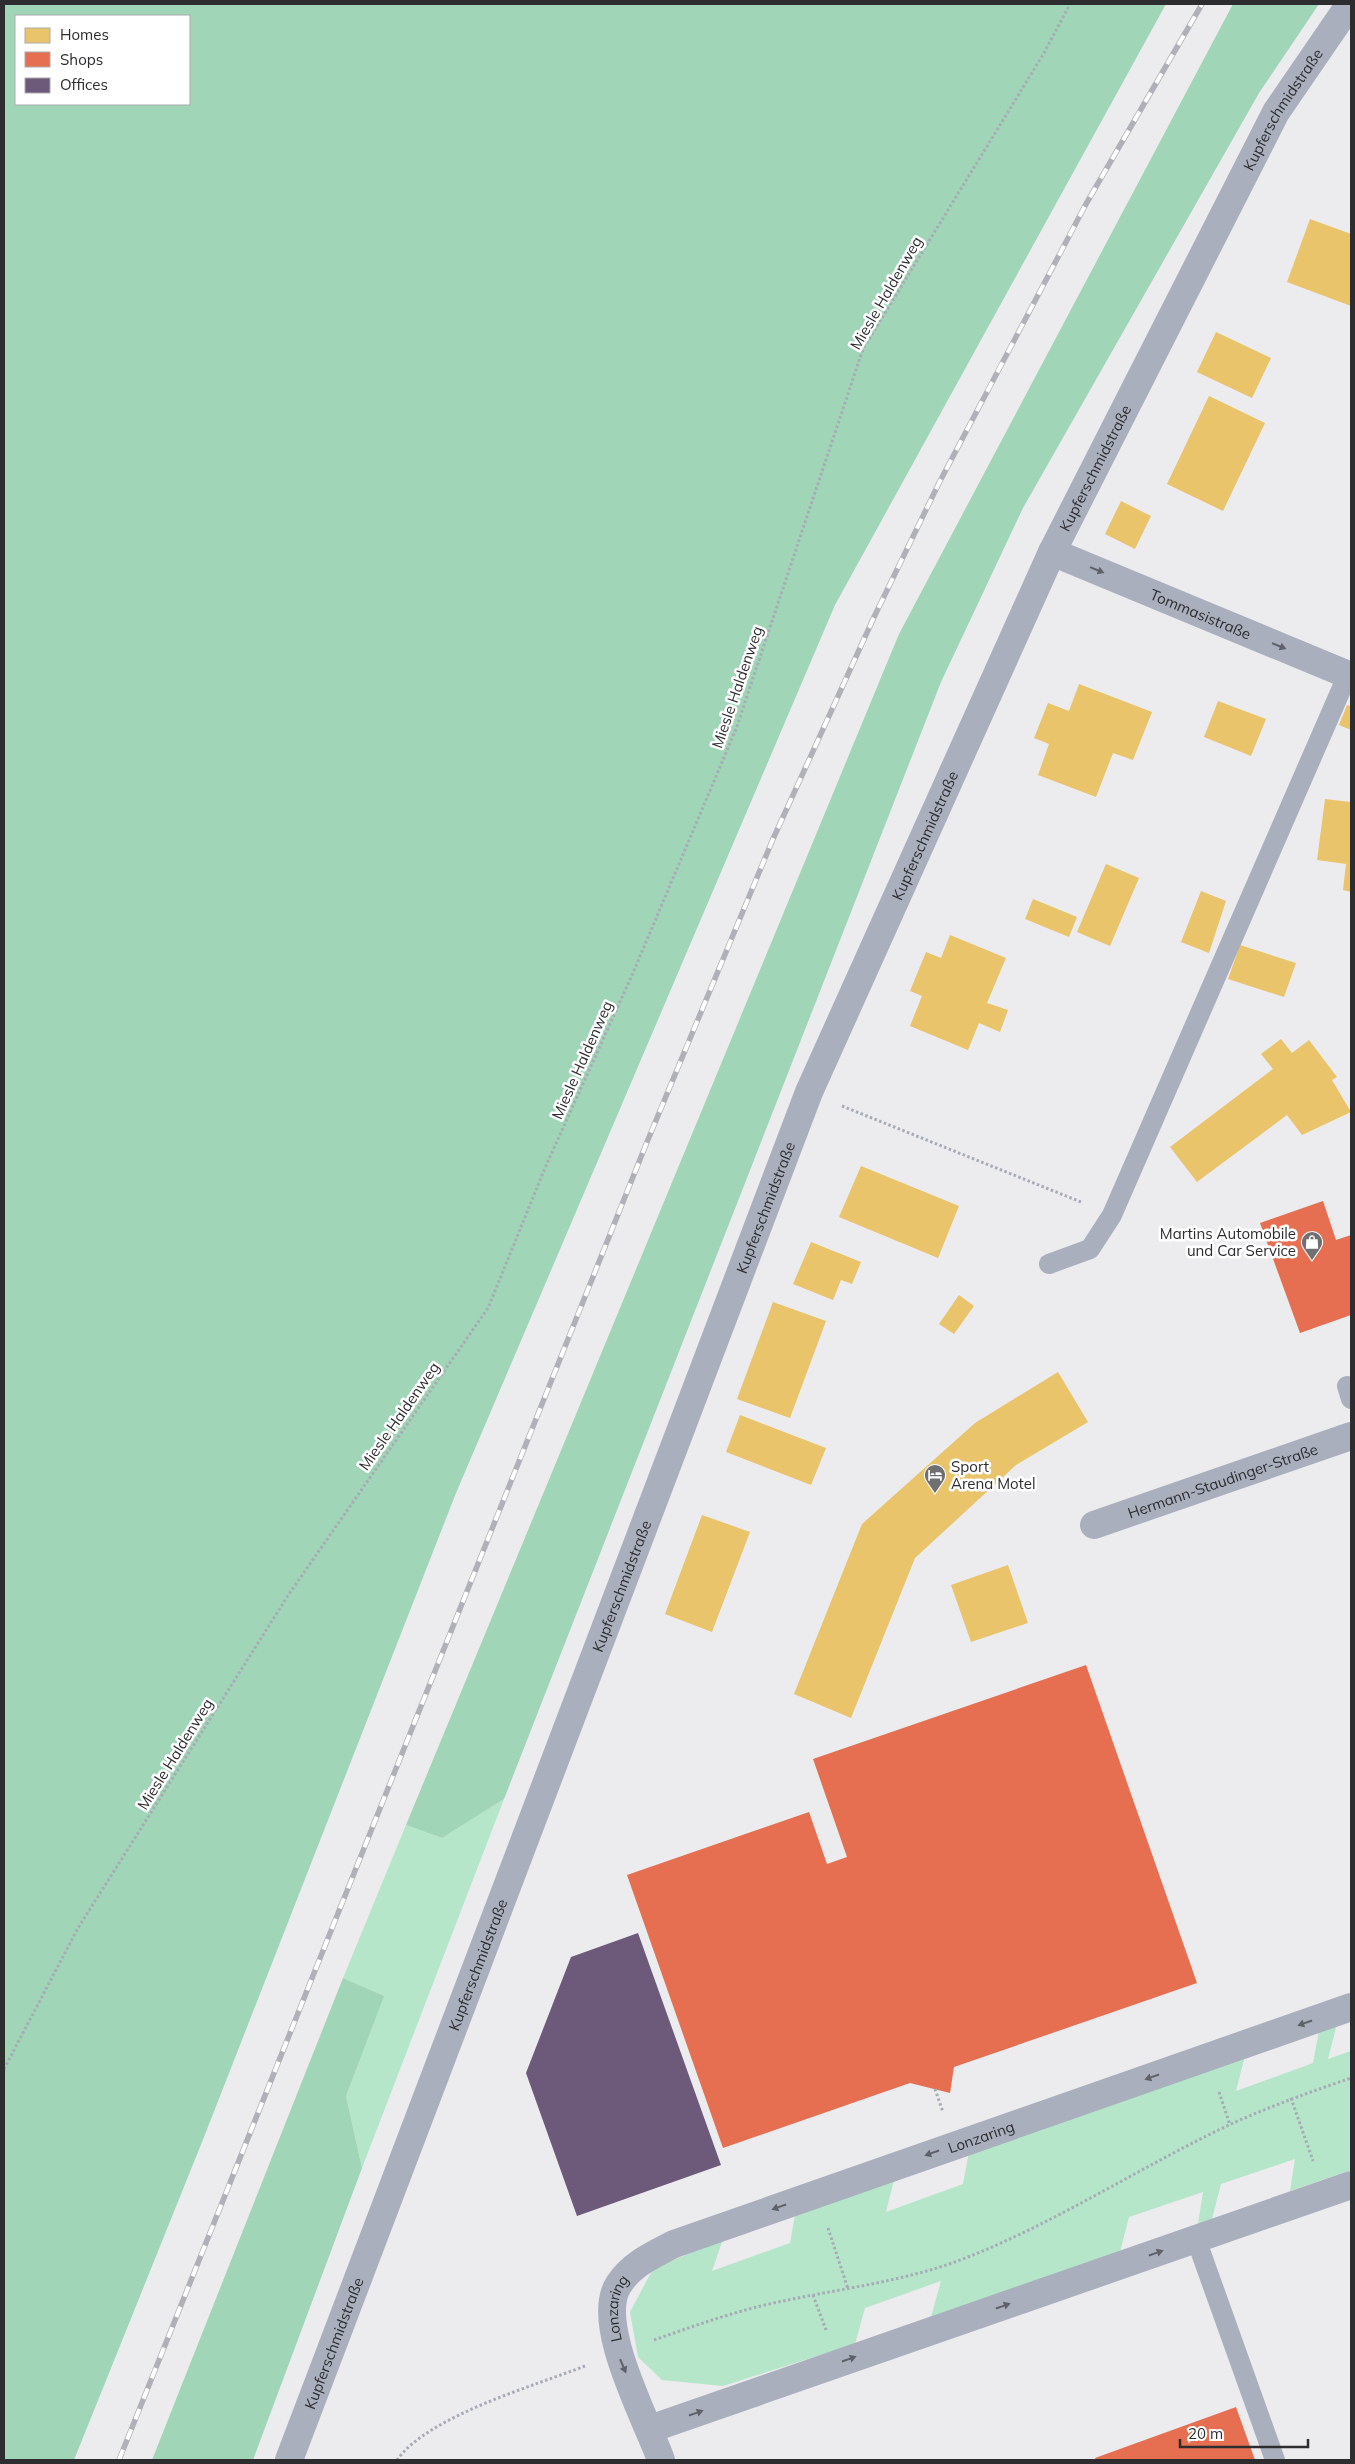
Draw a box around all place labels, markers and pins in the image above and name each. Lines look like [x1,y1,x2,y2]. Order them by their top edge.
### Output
place label: Martins Automobile und Car Service [1160,1224,1296,1260]
shop icon: Martins Automobile und Car Service [1300,1230,1324,1261]
place label: Sport Arena Motel [951,1457,1036,1493]
hotel icon: Sport Arena Motel [923,1463,947,1494]

